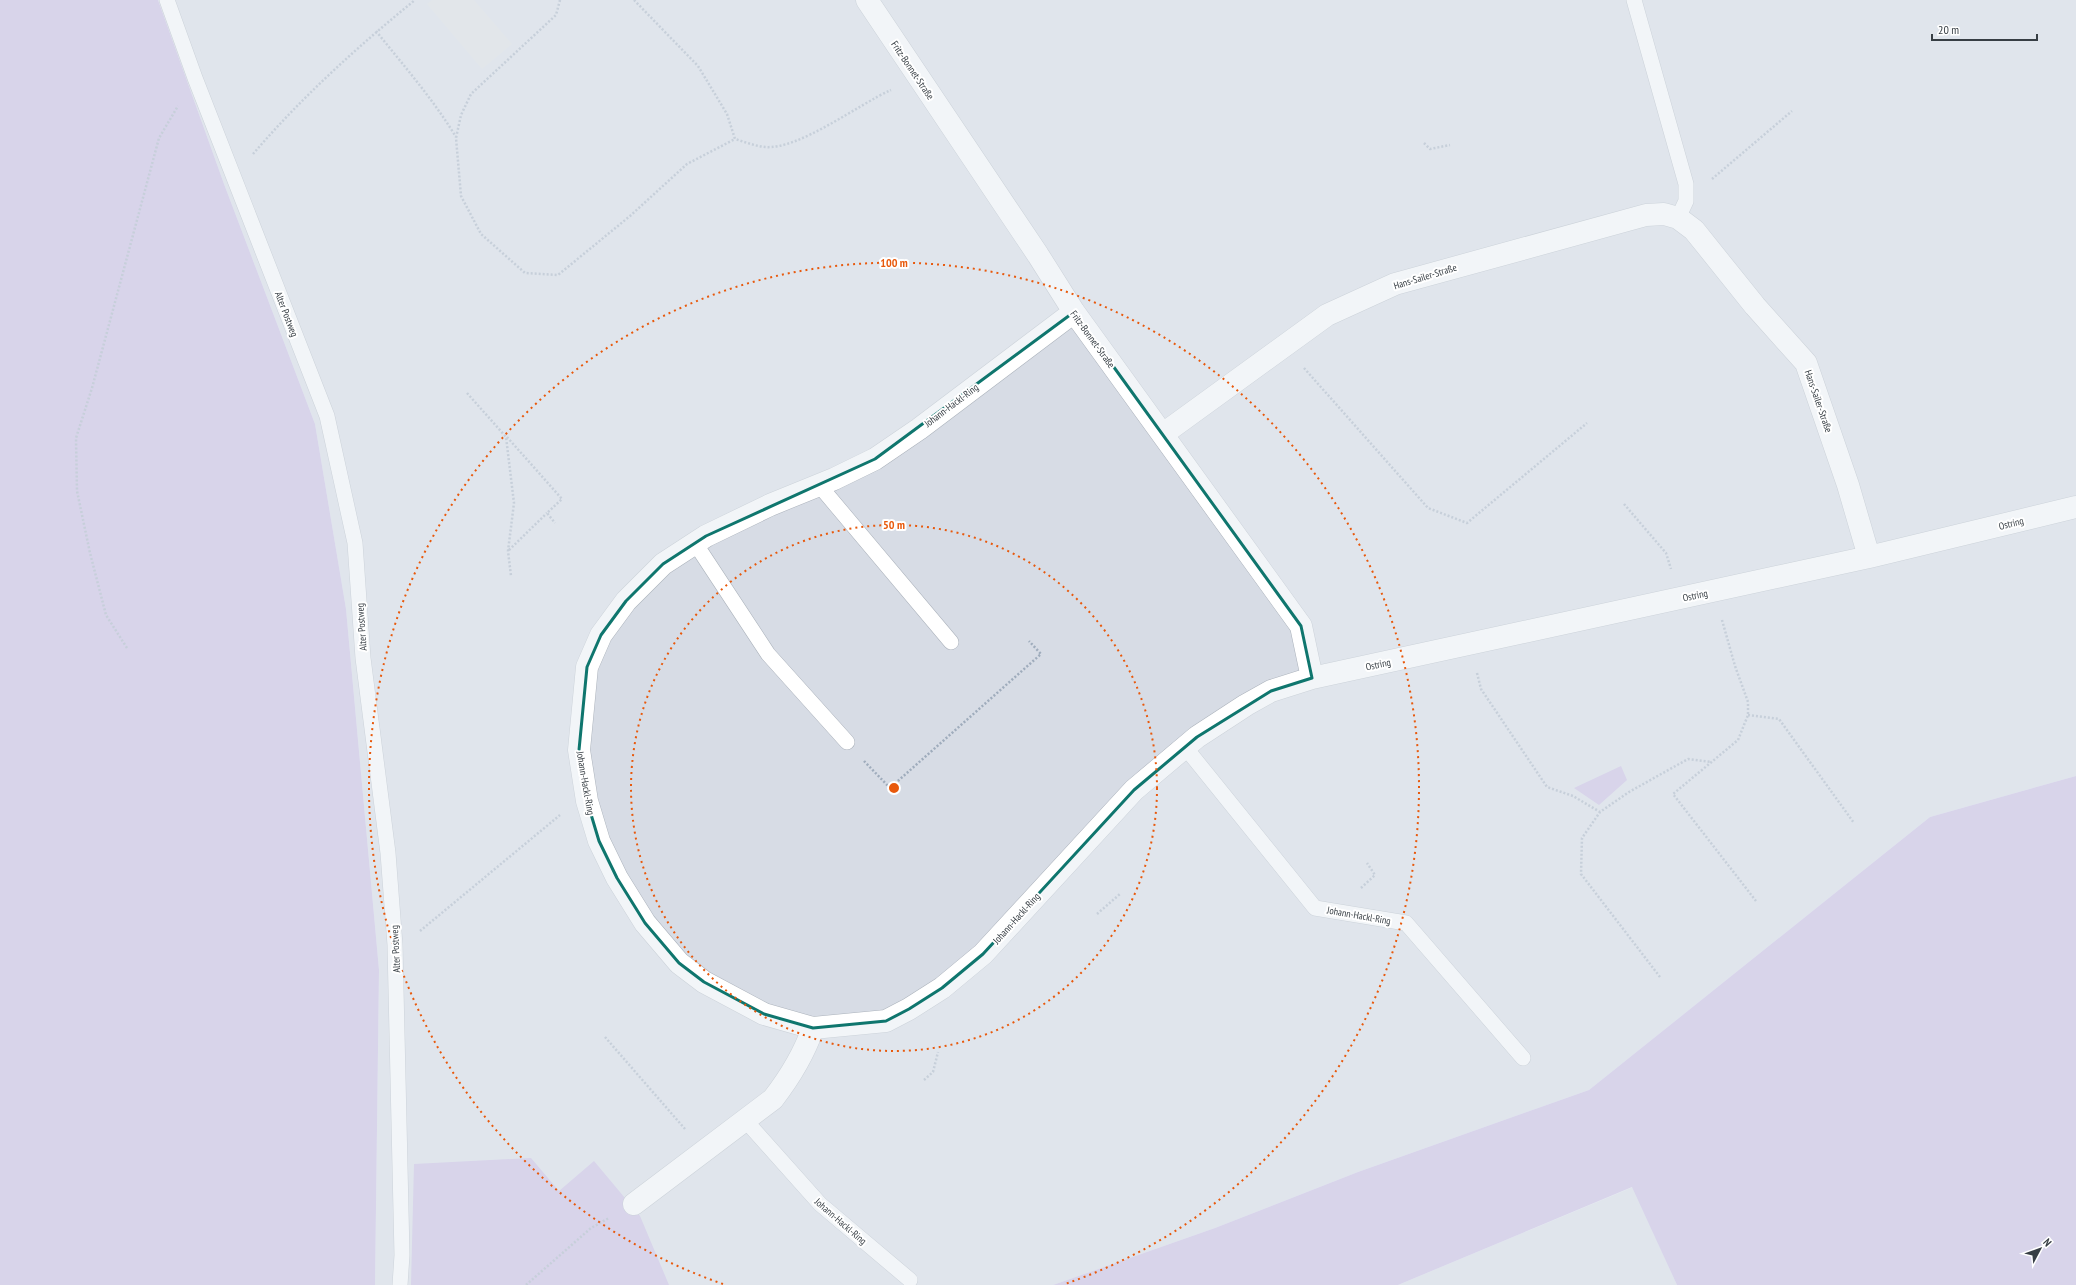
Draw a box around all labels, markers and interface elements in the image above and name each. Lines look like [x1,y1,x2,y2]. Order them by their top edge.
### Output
scale bar [1932,16,2037,42]
text: 20 m [1938,22,1959,37]
street label: Fritz-Bonnet-Straße [888,38,937,102]
text: 100 m [880,255,908,270]
street label: Hans-Sailer-Straße [1392,261,1458,292]
street label: Alter Postweg [272,290,301,339]
street label: Fritz-Bonnet-Straße [1067,308,1118,371]
street label: Hans-Sailer-Straße [1802,368,1835,434]
street label: Johann-Hackl-Ring [921,381,981,431]
street label: Ostring [1997,514,2025,533]
text: 50 m [883,517,905,532]
street label: Ostring [1681,587,1709,604]
street label: Alter Postweg [353,603,370,651]
street label: Ostring [1364,656,1392,673]
street label: Johann-Hackl-Ring [573,749,598,816]
centre of rings [887,781,901,795]
street label: Johann-Hackl-Ring [989,890,1043,947]
street label: Johann-Hackl-Ring [1325,903,1392,927]
street label: Alter Postweg [388,925,403,973]
street label: Johann-Hackl-Ring [811,1195,869,1247]
north arrow [2020,1229,2060,1269]
text: N [2040,1236,2055,1249]

